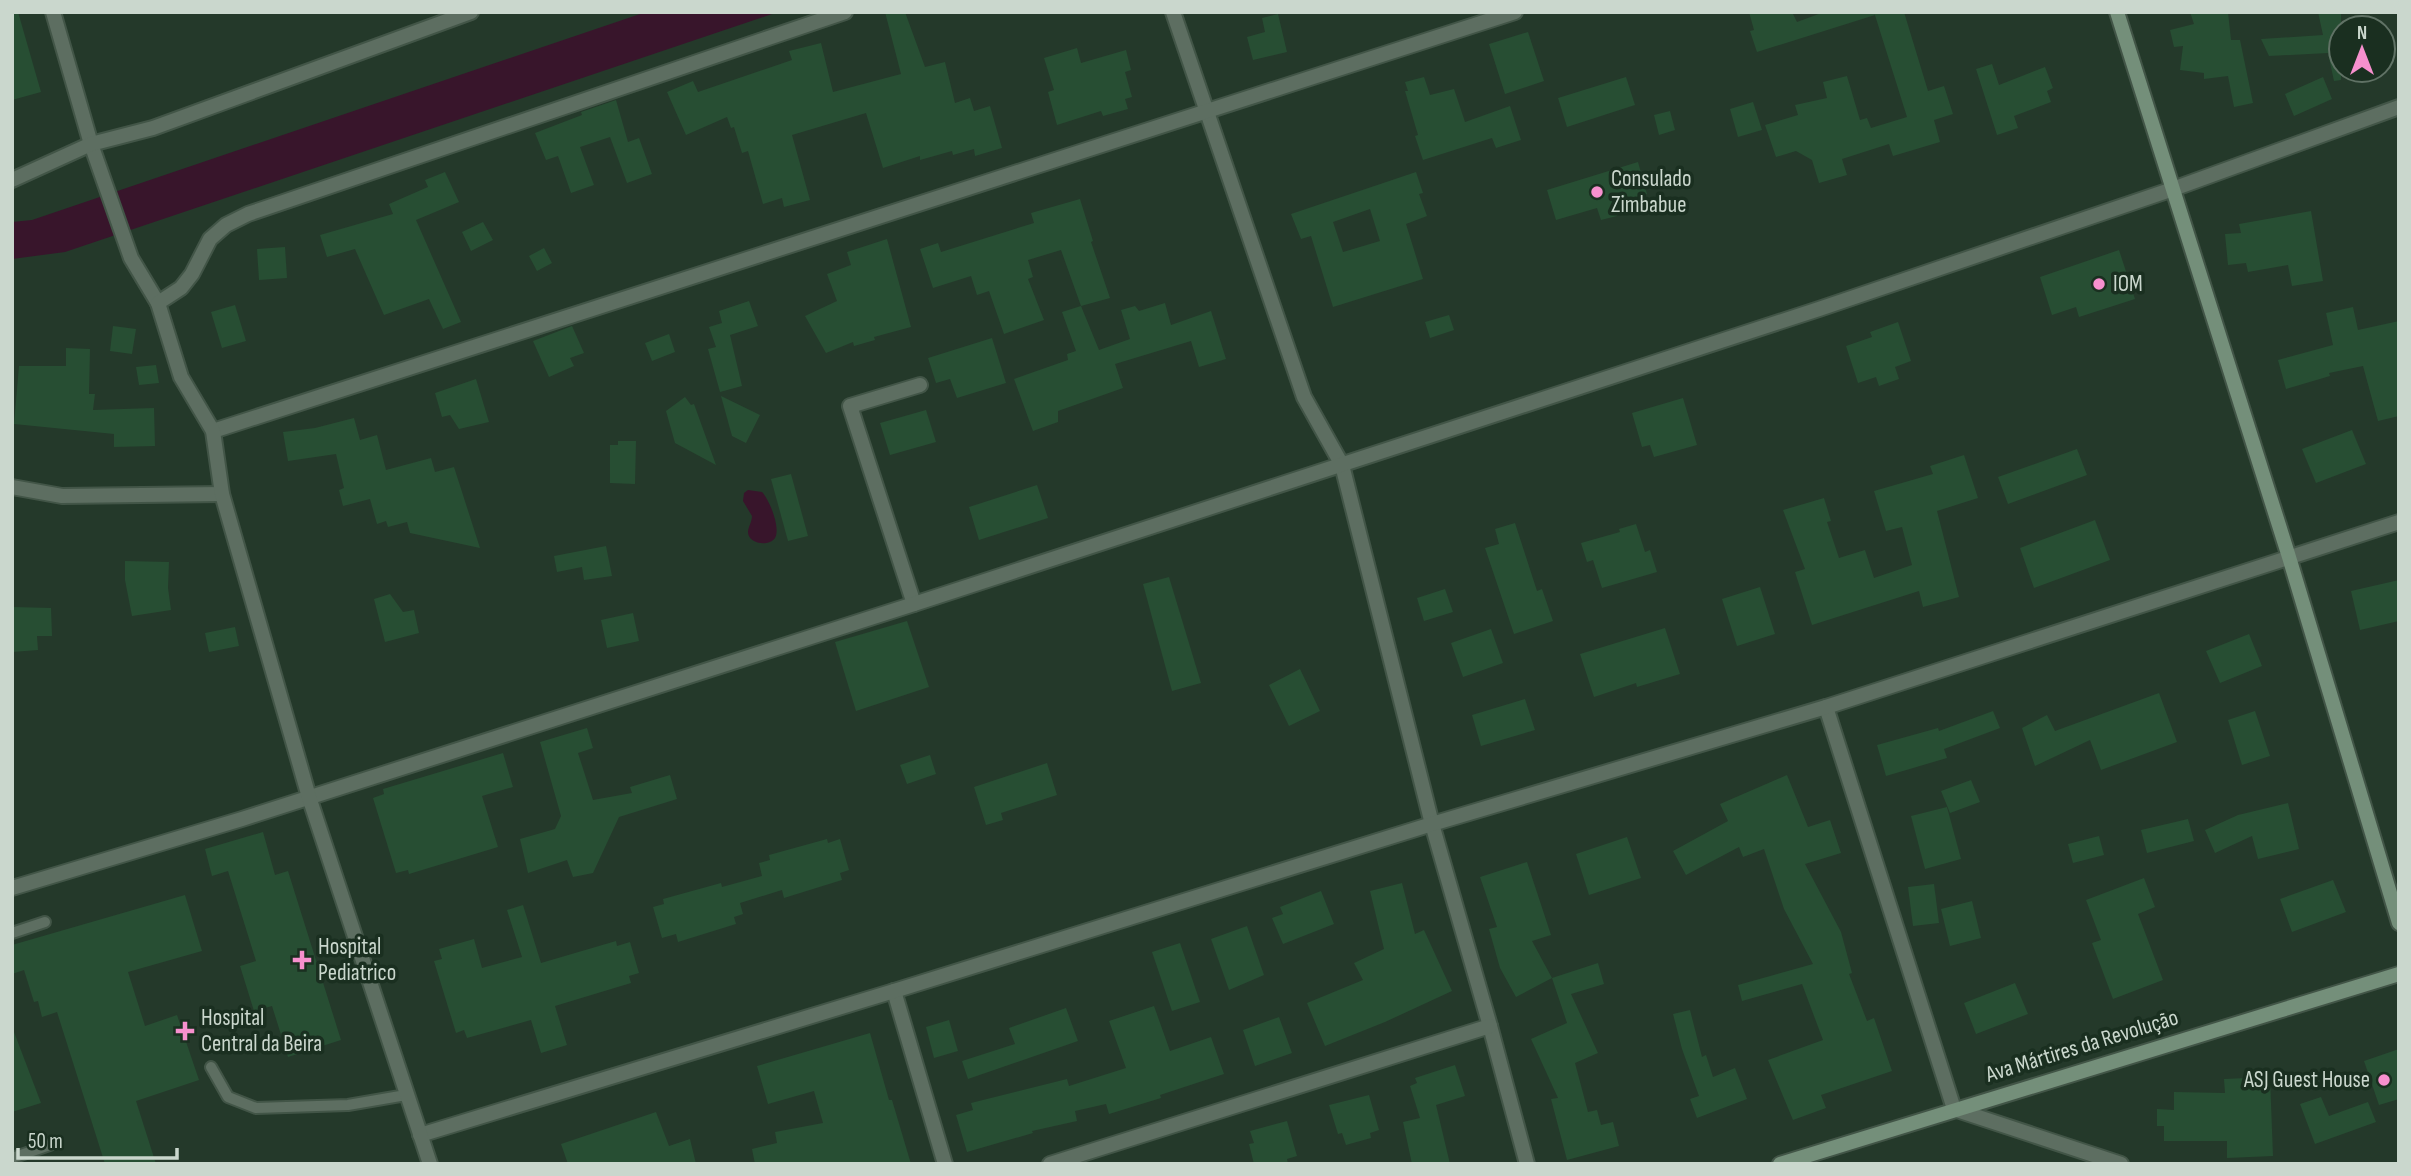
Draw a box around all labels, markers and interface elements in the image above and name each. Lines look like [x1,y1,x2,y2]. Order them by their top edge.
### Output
north arrow [2327,14,2397,84]
text: N [2357,22,2367,45]
place label: Consulado Zimbabue [1611,165,1691,219]
marker: Consulado Zimbabue [1589,184,1605,200]
place label: IOM [2113,270,2143,298]
marker: IOM [2091,276,2107,292]
place label: Hospital Pediatrico [318,933,396,987]
marker: Hospital Pediatrico [292,950,312,970]
street label: Ava Mártires da Revolução [1981,1003,2182,1089]
place label: Hospital Central da Beira [201,1004,322,1058]
marker: Hospital Central da Beira [175,1021,195,1041]
place label: ASJ Guest House [2243,1066,2370,1094]
marker: ASJ Guest House [2376,1072,2392,1088]
scale bar [18,1116,177,1160]
text: 50 m [28,1129,63,1154]

